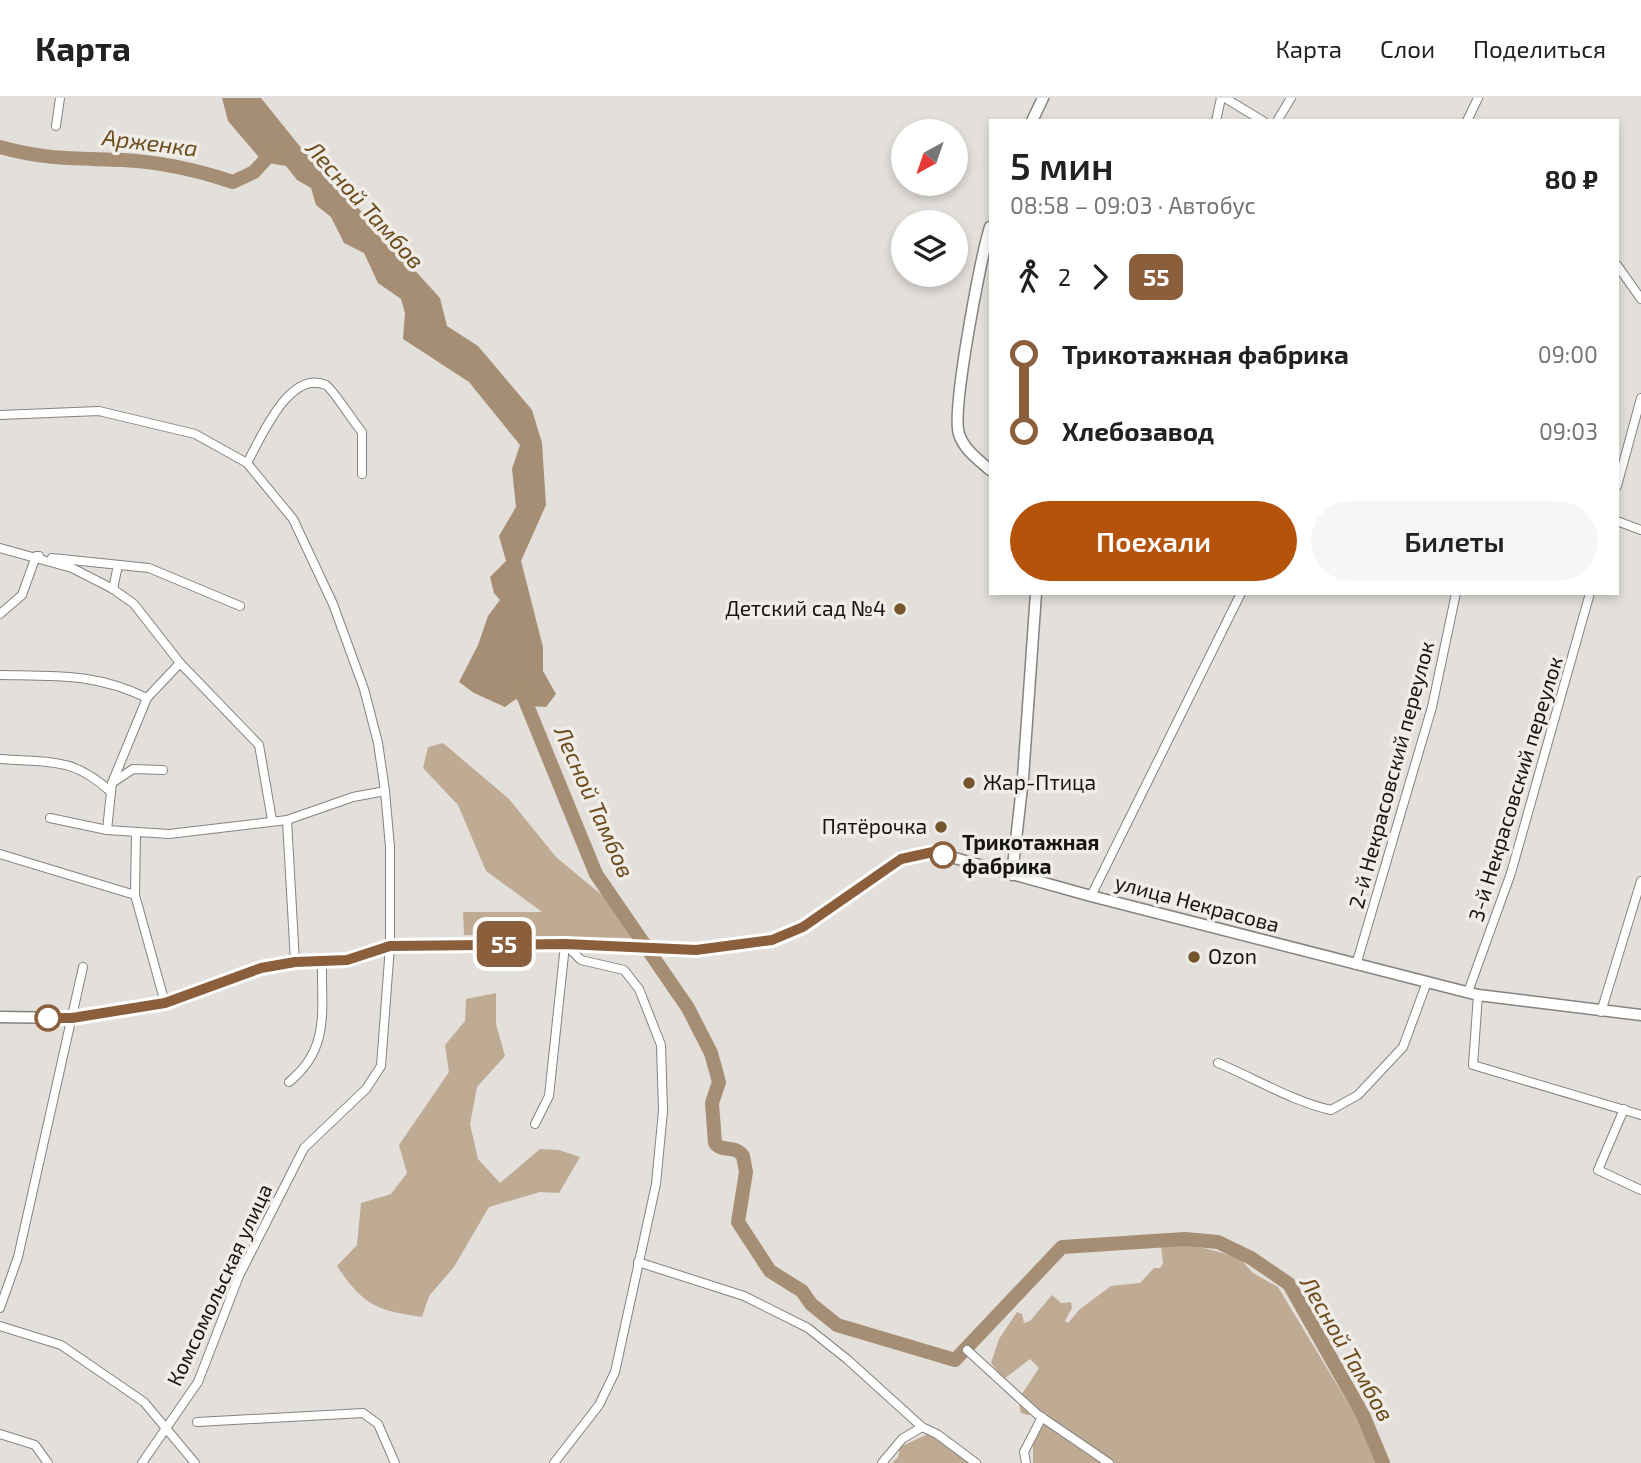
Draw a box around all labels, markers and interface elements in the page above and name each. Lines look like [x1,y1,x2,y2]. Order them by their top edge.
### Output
text: Карта [35,28,131,68]
text: Карта [1275,34,1342,63]
text: Слои [1380,34,1435,63]
text: Поделиться [1473,34,1606,63]
north arrow [891,119,968,196]
map controls [891,119,968,287]
water label: Арженка [100,122,199,162]
water label: Лесной Тамбов [300,134,431,274]
text: 5 мин [1010,142,1114,188]
text: 80 ₽ [1544,163,1598,194]
text: 08:58 – 09:03 · Автобус [1010,191,1256,219]
button: layers [891,210,968,287]
icon: walk [1010,258,1048,296]
icon: forward [1081,258,1119,296]
text: 55 [1143,262,1169,291]
text: 2 [1058,263,1071,291]
text: Трикотажная фабрика [1062,338,1349,369]
text: 09:00 [1538,340,1598,368]
text: Хлебозавод [1062,415,1214,446]
text: 09:03 [1539,417,1598,445]
button: Поехали [1010,501,1297,581]
button: Билеты [1311,501,1598,581]
place label: Детский сад №4 [725,595,886,620]
marker: Детский сад №4 [892,601,908,617]
street label: 2-й Некрасовский переулок [1343,638,1439,911]
street label: 3-й Некрасовский переулок [1462,653,1568,924]
water label: Лесной Тамбов [549,721,641,882]
place label: Жар-Птица [983,769,1096,794]
marker: Жар-Птица [961,775,977,791]
place label: Пятёрочка [822,813,927,838]
marker: Пятёрочка [933,819,949,835]
place label: Трикотажная фабрика [962,829,1099,878]
marker: Трикотажная фабрика [930,842,956,868]
street label: улица Некрасова [1112,869,1282,937]
line badge: 55 [472,921,536,967]
text: 55 [491,929,517,958]
place label: Ozon [1208,943,1257,968]
marker: Ozon [1186,949,1202,965]
unlabelled marker [35,1005,61,1031]
street label: Комсомольская улица [161,1179,277,1390]
water label: Лесной Тамбов [1294,1270,1401,1426]

